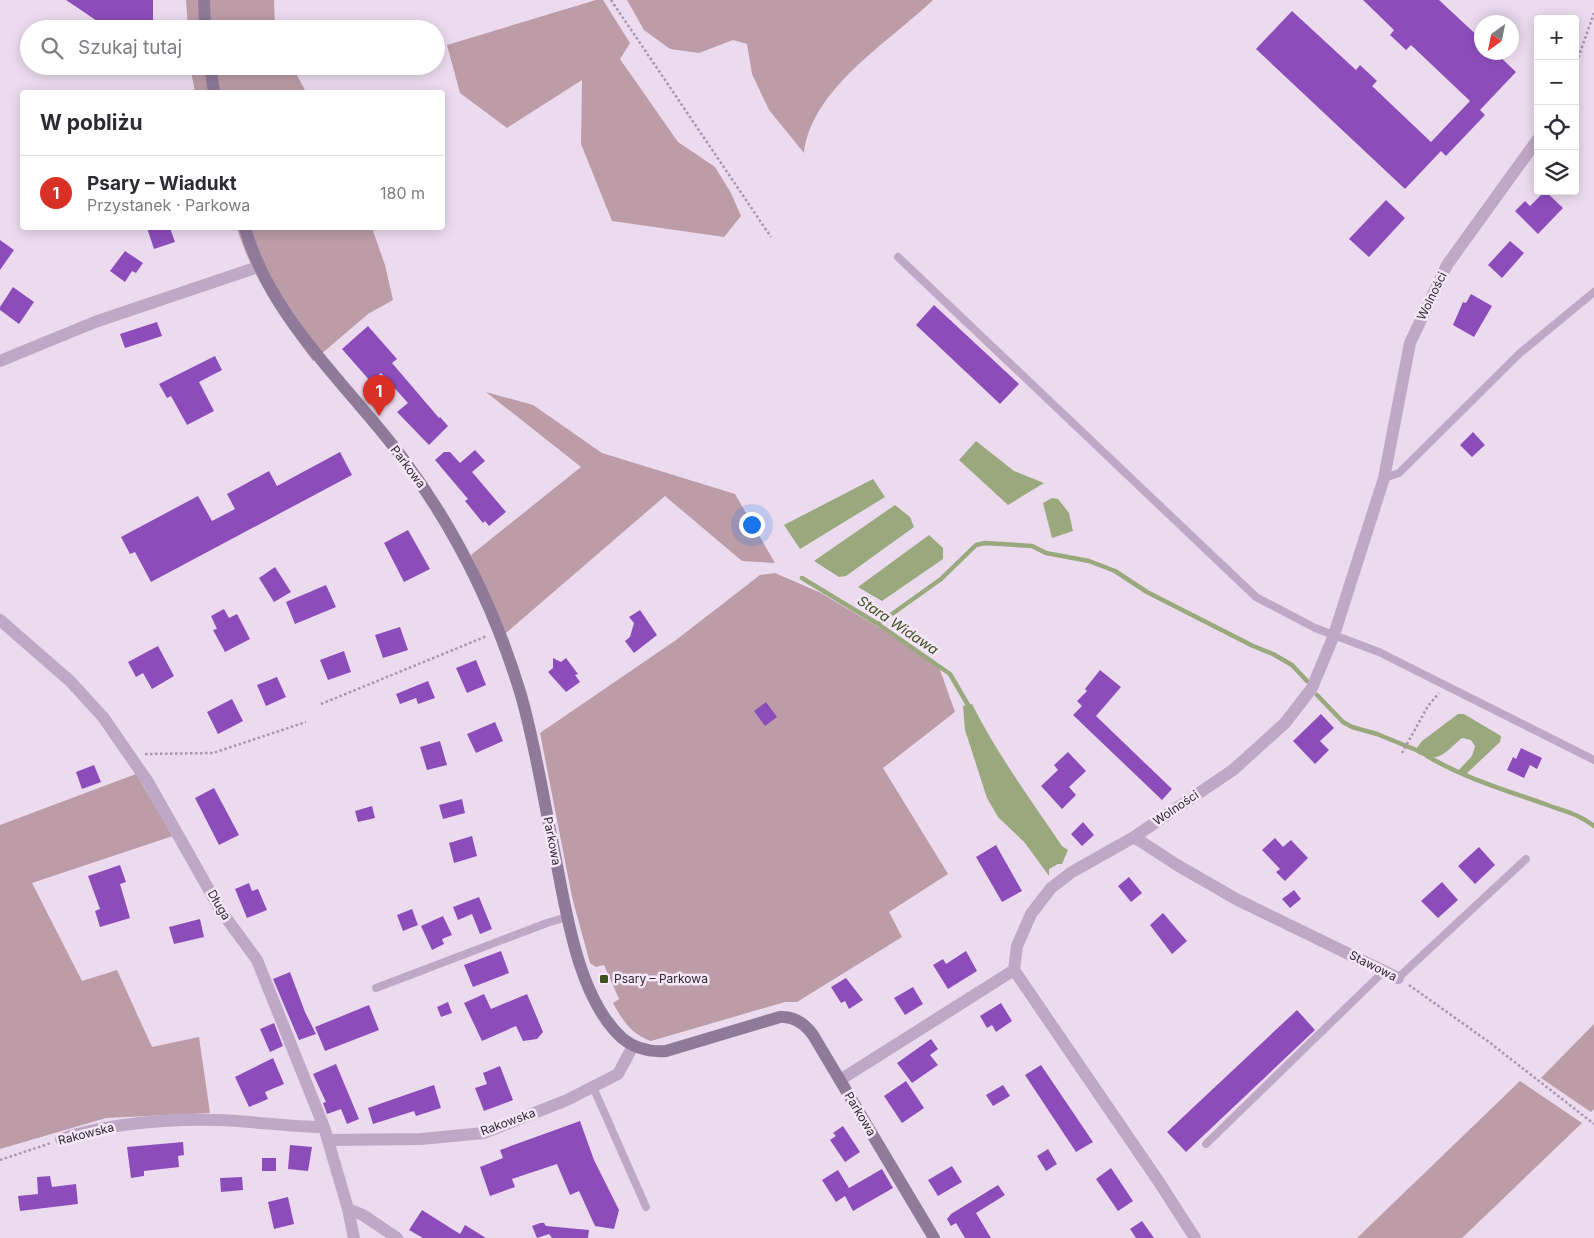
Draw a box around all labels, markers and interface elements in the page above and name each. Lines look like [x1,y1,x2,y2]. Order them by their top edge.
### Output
north arrow [1474,15,1519,60]
map controls [1534,15,1579,195]
button: + [1534,15,1579,60]
search box [20,20,445,75]
icon: search [38,34,66,62]
text: Szukaj tutaj [78,36,182,59]
button: − [1534,60,1579,105]
button: locate [1534,105,1579,150]
text: W pobliżu [40,110,143,135]
button: layers [1534,150,1579,195]
text: Psary – Wiadukt [87,172,237,195]
text: 1 [53,183,59,203]
text: 180 m [380,183,425,203]
text: Przystanek · Parkowa [87,195,250,215]
street label: Wolności [1413,269,1450,322]
pin: 1 [363,375,395,416]
street label: Parkowa [388,443,429,491]
your location [739,512,765,538]
water label: Stara Widawa [855,591,942,658]
street label: Wolności [1150,787,1201,828]
street label: Parkowa [540,815,565,866]
street label: Długa [205,887,234,923]
street label: Stawowa [1347,947,1400,984]
place label: Psary – Parkowa [614,971,708,986]
marker: Psary – Parkowa [598,973,610,985]
street label: Parkowa [841,1089,879,1139]
street label: Rakowska [478,1105,537,1138]
street label: Rakowska [56,1119,115,1148]

